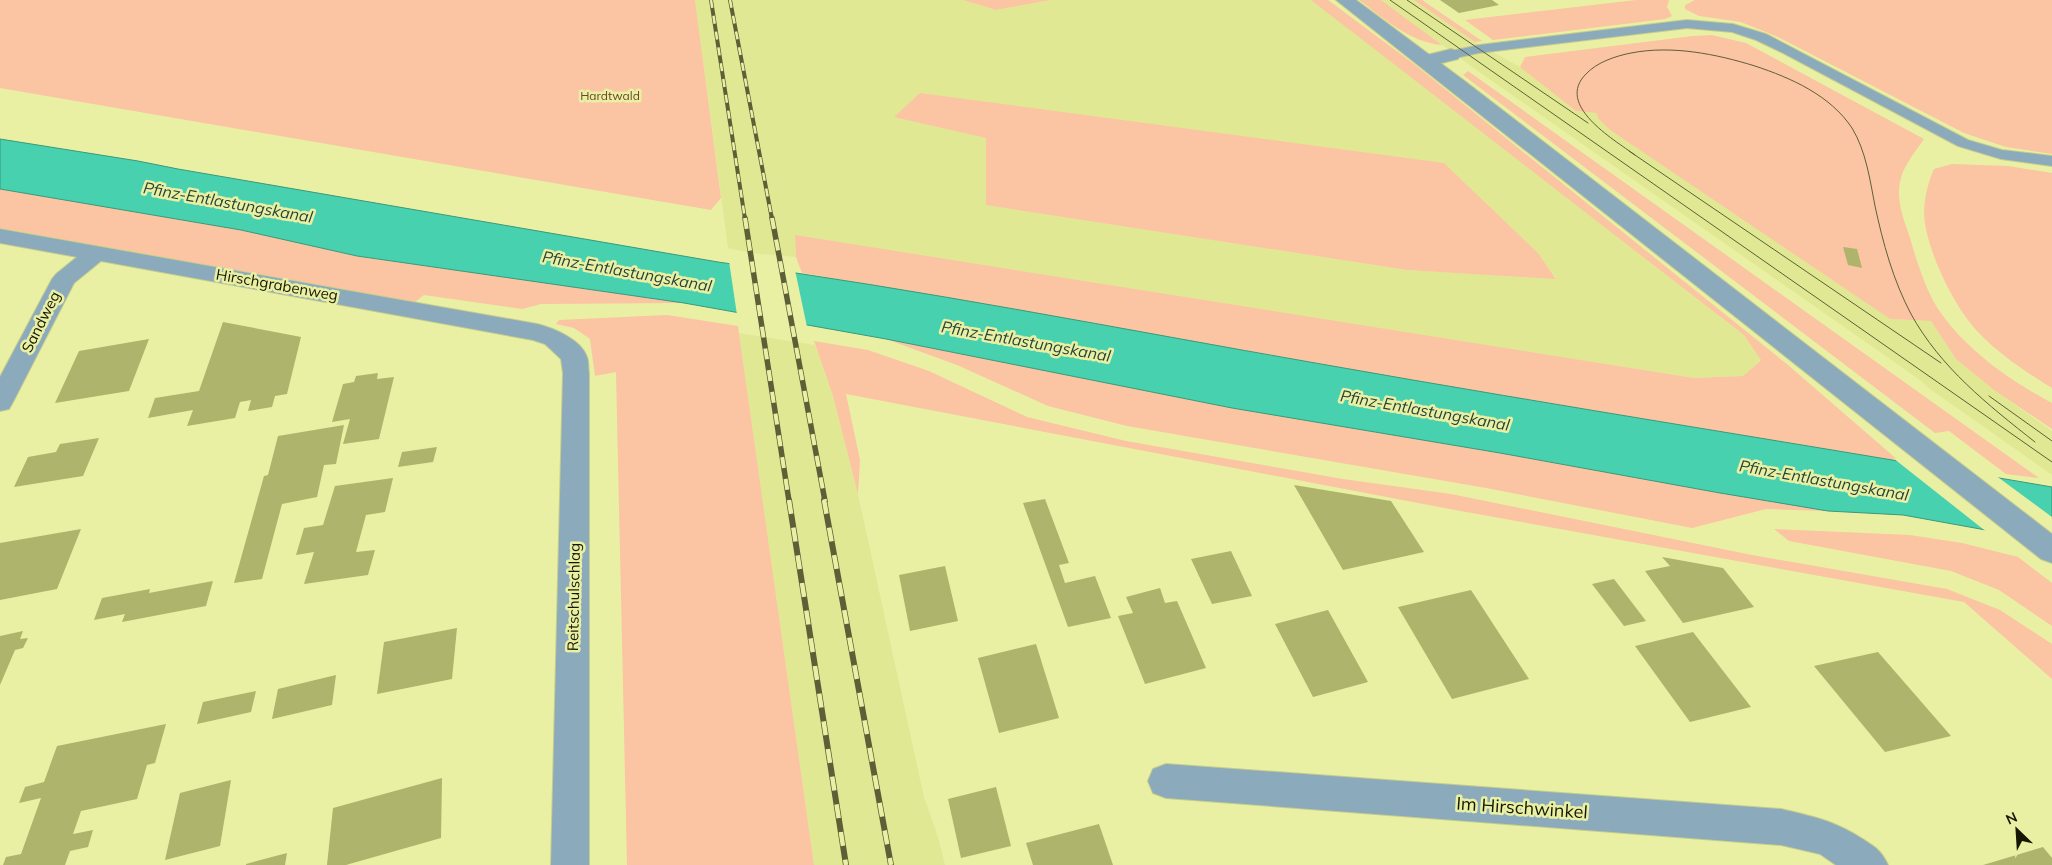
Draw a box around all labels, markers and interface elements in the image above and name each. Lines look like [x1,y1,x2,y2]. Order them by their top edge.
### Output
park label: Hardtwald [580,88,640,103]
water label: Pfinz-Entlastungskanal [142,177,314,227]
water label: Pfinz-Entlastungskanal [541,246,713,296]
street label: Hirschgrabenweg [215,264,340,305]
street label: Sandweg [17,288,64,356]
water label: Pfinz-Entlastungskanal [940,316,1112,366]
water label: Pfinz-Entlastungskanal [1339,385,1511,435]
water label: Pfinz-Entlastungskanal [1738,455,1910,505]
street label: Reitschulschlag [563,543,584,651]
street label: Im Hirschwinkel [1456,791,1588,824]
north arrow [1992,805,2042,855]
text: N [2003,808,2020,829]

